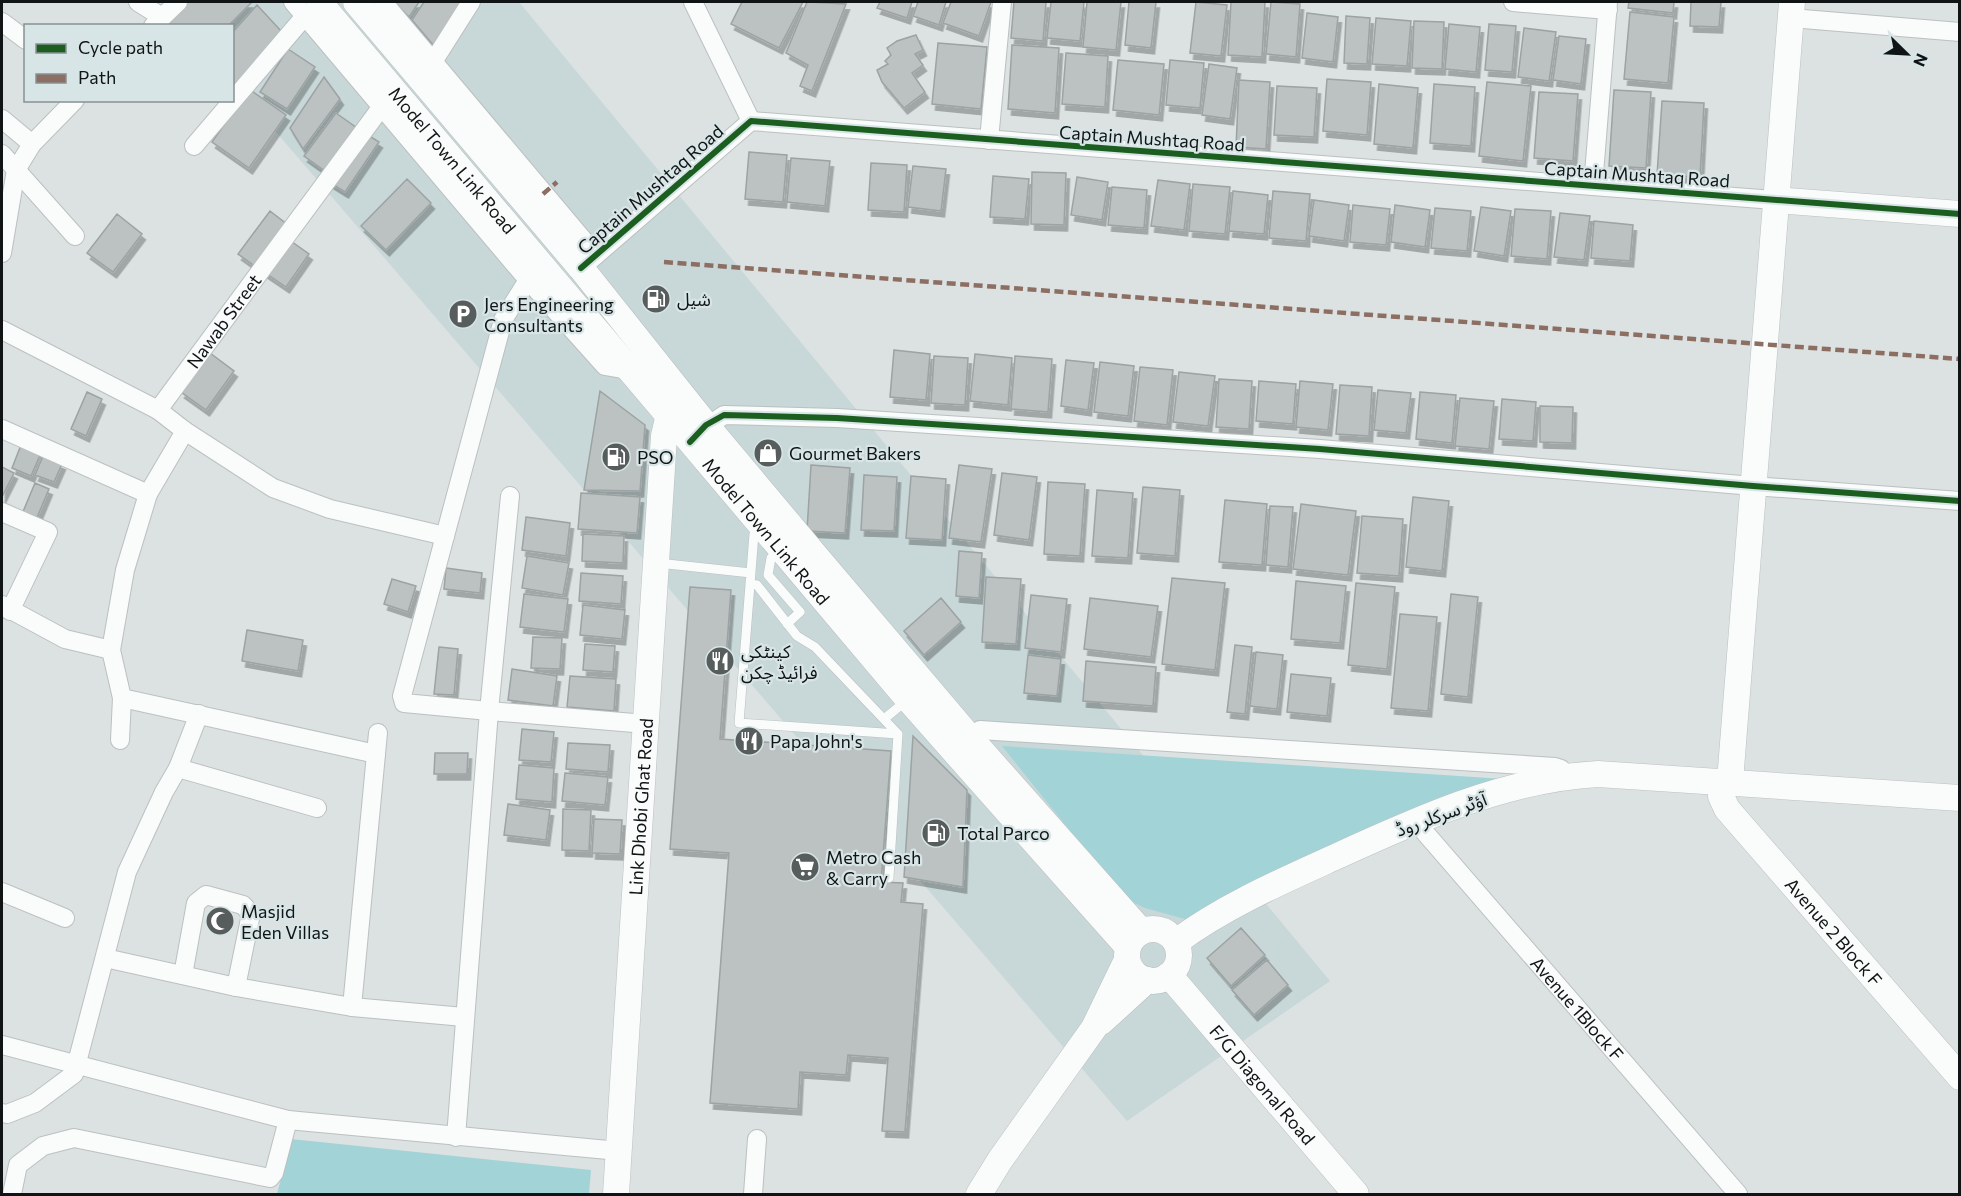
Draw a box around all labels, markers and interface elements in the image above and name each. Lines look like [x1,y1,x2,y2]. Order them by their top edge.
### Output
legend [24,24,234,102]
north arrow [1877,24,1937,84]
text: Cycle path [78,36,163,58]
text: N [1910,51,1932,70]
text: Path [78,66,116,88]
street label: Model Town Link Road [384,82,521,238]
street label: Captain Mushtaq Road [573,120,727,258]
street label: Captain Mushtaq Road [1058,121,1246,155]
street label: Captain Mushtaq Road [1543,157,1731,191]
street label: Nawab Street [182,270,266,372]
fuel station icon: شیل [640,283,672,315]
place label: شیل [677,288,711,311]
place label: Jers Engineering Consultants [484,293,614,336]
parking icon: Jers Engineering Consultants [447,298,479,330]
shop icon: Gourmet Bakers [752,437,784,469]
fuel station icon: PSO [600,441,632,473]
place label: Gourmet Bakers [789,442,921,464]
place label: PSO [637,446,674,468]
street label: Model Town Link Road [698,453,834,609]
place label: کینٹکی فرائیڈ چکن [741,640,817,684]
restaurant icon: کینٹکی فرائیڈ چکن [704,645,736,677]
street label: Link Dhobi Ghat Road [624,718,657,896]
restaurant icon: Papa John's [733,725,765,757]
place label: Papa John's [770,730,863,752]
street label: آؤٹر سرکلر روڈ [1392,787,1491,842]
fuel station icon: Total Parco [920,817,952,849]
place label: Total Parco [957,822,1050,844]
place label: Metro Cash & Carry [826,846,921,889]
supermarket icon: Metro Cash & Carry [789,851,821,883]
street label: Avenue 2 Block F [1781,873,1887,990]
place label: Masjid Eden Villas [241,900,329,943]
mosque icon: Masjid Eden Villas [204,905,236,937]
street label: Avenue 1Block F [1526,952,1628,1065]
street label: F/G Diagonal Road [1205,1020,1320,1149]

